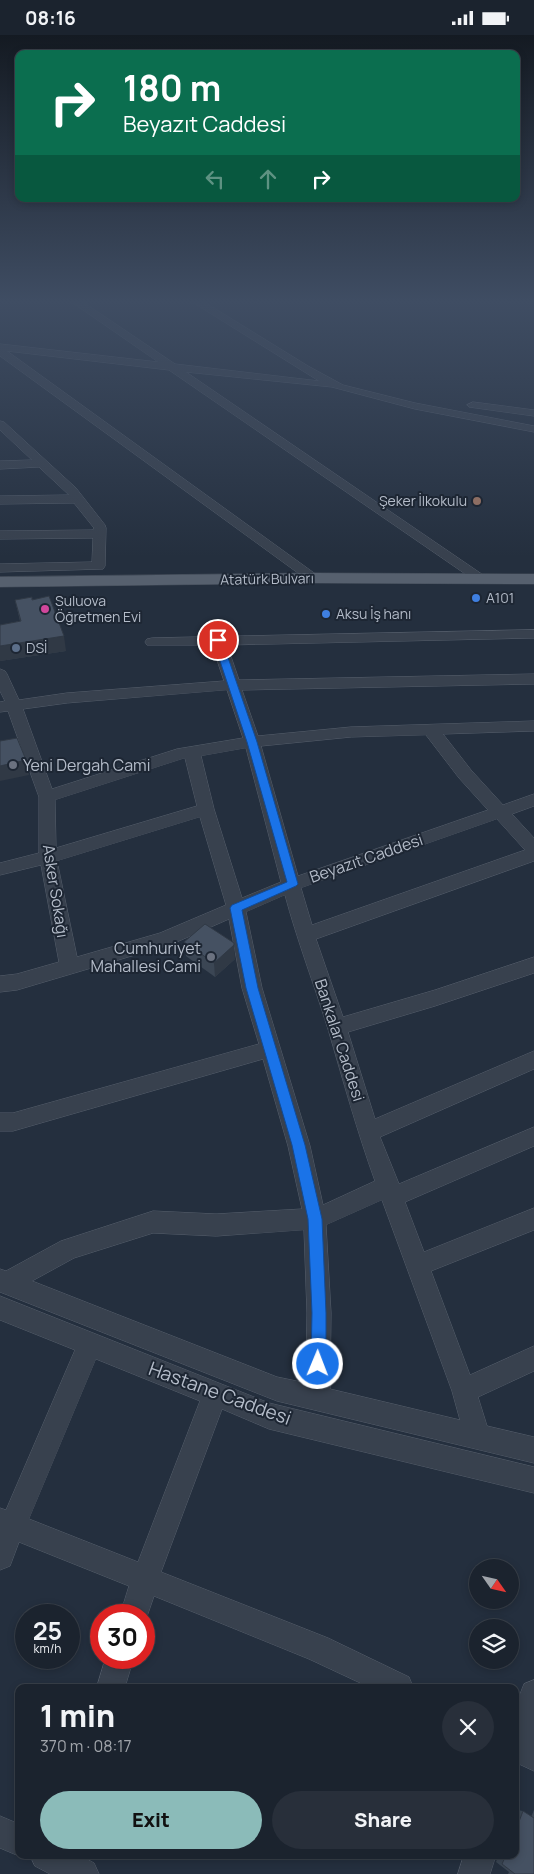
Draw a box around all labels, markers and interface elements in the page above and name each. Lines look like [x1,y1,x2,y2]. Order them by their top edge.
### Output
text: 08:16 [25,5,76,31]
text: 180 m [123,64,221,112]
icon: right [40,70,105,135]
text: Beyazıt Caddesi [123,109,286,139]
icon: left [201,165,229,193]
icon: ahead [254,165,282,193]
icon: right [307,165,335,193]
place label: Şeker İlkokulu [379,491,467,510]
marker: Şeker İlkokulu [471,495,483,507]
street label: Atatürk Bulvarı [220,568,314,589]
place label: A101 [486,588,514,607]
place label: Suluova Öğretmen Evi [55,591,141,626]
marker: A101 [470,592,482,604]
marker: Suluova Öğretmen Evi [39,603,51,615]
place label: Aksu İş hanı [336,604,411,623]
marker: Aksu İş hanı [320,608,332,620]
pin [197,619,239,661]
icon: arrive [204,626,232,654]
place label: DSİ [26,638,47,657]
marker: DSİ [10,642,22,654]
place label: Yeni Dergah Cami [23,754,150,776]
marker: Yeni Dergah Cami [7,759,19,771]
street label: Beyazıt Caddesi [306,828,426,888]
street label: Asker Sokağı [38,843,74,939]
place label: Cumhuriyet Mahallesi Cami [90,937,201,977]
marker: Cumhuriyet Mahallesi Cami [205,951,217,963]
street label: Bankalar Caddesi [310,976,370,1104]
position arrow [291,1337,343,1389]
street label: Hastane Caddesi [145,1355,295,1431]
north arrow [469,1559,519,1609]
map controls [469,1559,519,1669]
speed limit sign: 30 [90,1604,155,1669]
text: 25 [33,1613,62,1648]
button: layers [469,1619,519,1669]
text: km/h [34,1640,61,1657]
text: 1 min [40,1695,115,1736]
button: close [442,1701,494,1753]
text: 370 m · 08:17 [40,1735,132,1757]
button: Exit [40,1791,262,1849]
button: Share [272,1791,494,1849]

